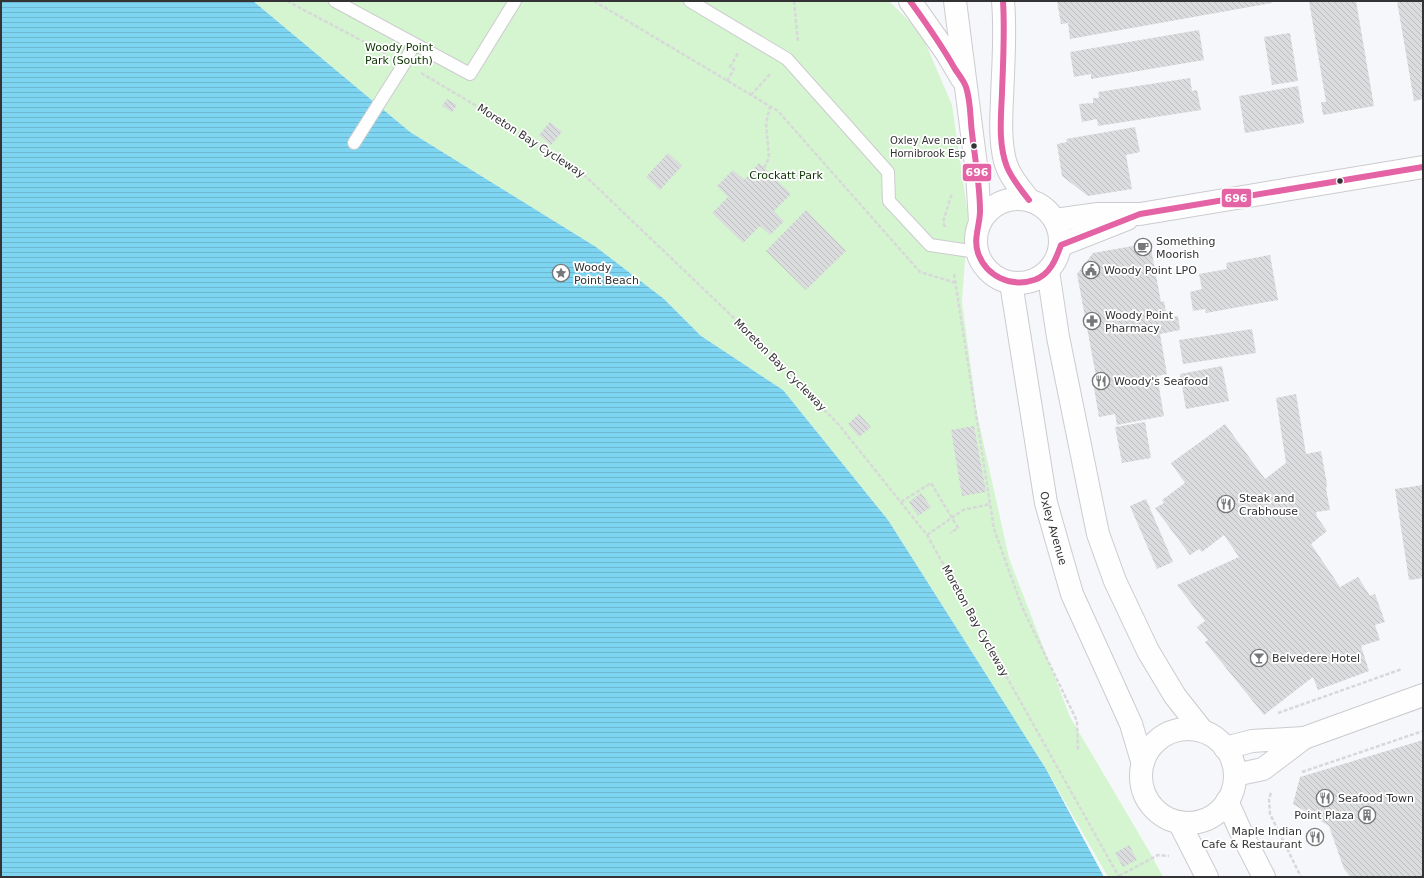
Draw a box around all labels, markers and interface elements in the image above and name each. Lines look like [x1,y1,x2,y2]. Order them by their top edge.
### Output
park label: Woody Point Park (South) [365,41,434,67]
street label: Moreton Bay Cycleway [475,101,588,181]
place label: Oxley Ave near Hornibrook Esp [890,135,967,159]
marker: Oxley Ave near Hornibrook Esp [969,141,979,151]
line badge: 696 [962,163,992,182]
text: 696 [966,166,989,179]
park label: Crockatt Park [749,169,823,182]
unlabelled marker [1335,176,1345,186]
line badge: 696 [1221,188,1252,208]
text: 696 [1225,192,1248,205]
place label: Something Moorish [1156,235,1216,261]
cafe icon: Something Moorish [1133,237,1153,257]
public building icon: Woody Point LPO [1081,260,1101,280]
place label: Woody Point Beach [574,261,639,287]
place icon: Woody Point Beach [551,263,571,283]
place label: Woody Point LPO [1104,264,1197,277]
place label: Woody Point Pharmacy [1105,309,1174,335]
pharmacy icon: Woody Point Pharmacy [1082,311,1102,331]
street label: Moreton Bay Cycleway [731,316,829,414]
restaurant icon: Woody's Seafood [1091,371,1111,391]
place label: Woody's Seafood [1114,375,1208,388]
street label: Oxley Avenue [1038,490,1070,567]
place label: Steak and Crabhouse [1239,492,1298,518]
restaurant icon: Steak and Crabhouse [1216,494,1236,514]
street label: Moreton Bay Cycleway [939,563,1011,679]
bar icon: Belvedere Hotel [1249,648,1269,668]
place label: Belvedere Hotel [1272,652,1360,665]
restaurant icon: Seafood Town [1315,788,1335,808]
place label: Seafood Town [1338,792,1414,805]
building icon: Point Plaza [1357,805,1377,825]
place label: Point Plaza [1294,809,1354,822]
place label: Maple Indian Cafe & Restaurant [1201,825,1303,851]
restaurant icon: Maple Indian Cafe & Restaurant [1305,827,1325,847]

